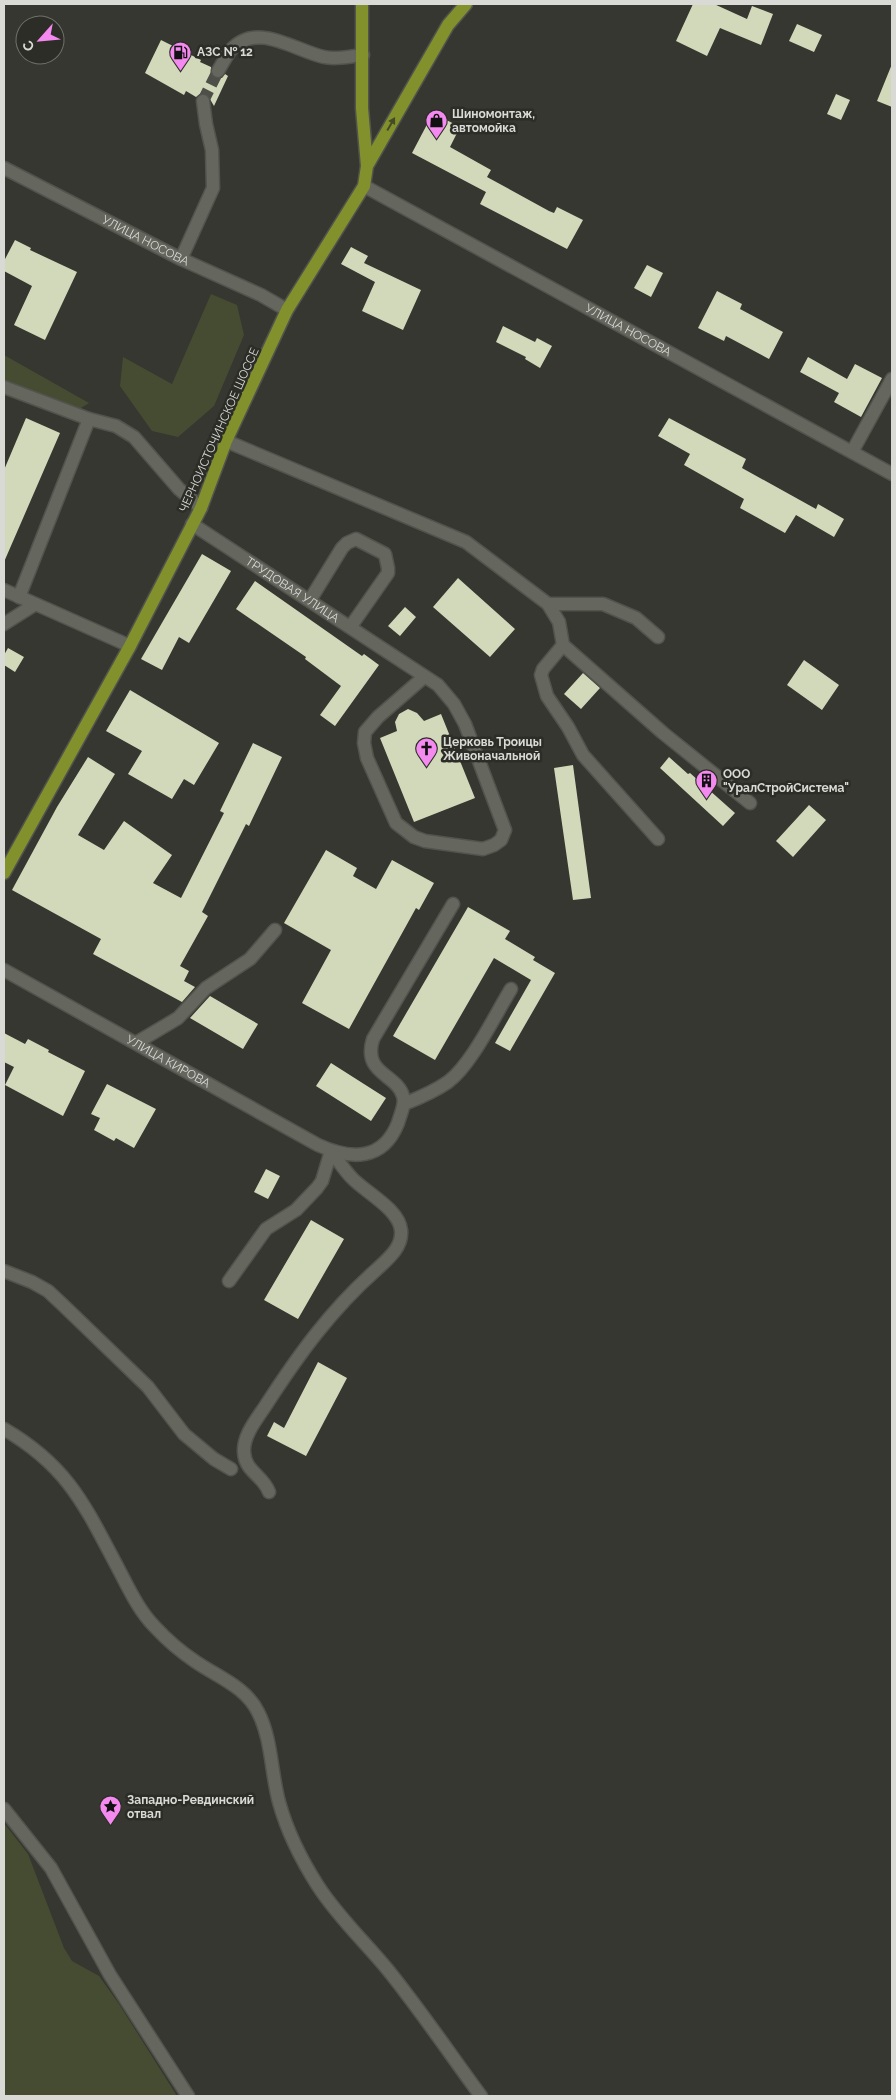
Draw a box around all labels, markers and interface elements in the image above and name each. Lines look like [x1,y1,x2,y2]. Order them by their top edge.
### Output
north arrow [15,15,65,65]
text: С [19,38,38,54]
fuel station icon: АЗС № 12 [169,40,193,71]
place label: АЗС № 12 [197,45,253,59]
place label: Шиномонтаж, автомойка [452,107,535,135]
shop icon: Шиномонтаж, автомойка [424,109,448,140]
one-way arrow [387,116,395,131]
street label: УЛИЦА НОСОВА [100,213,191,269]
street label: УЛИЦА НОСОВА [583,301,674,359]
street label: ЧЕРНОИСТОЧИНСКОЕ ШОССЕ [176,346,262,514]
street label: ТРУДОВАЯ УЛИЦА [243,554,342,625]
place label: Церковь Троицы Живоначальной [443,735,542,763]
church icon: Церковь Троицы Живоначальной [415,737,439,768]
place label: ООО "УралСтройСистема" [723,767,849,795]
building icon: ООО "УралСтройСистема" [695,769,719,800]
street label: УЛИЦА КИРОВА [124,1033,213,1091]
place label: Западно-Ревдинский отвал [127,1793,254,1821]
place icon: Западно-Ревдинский отвал [99,1795,123,1826]

